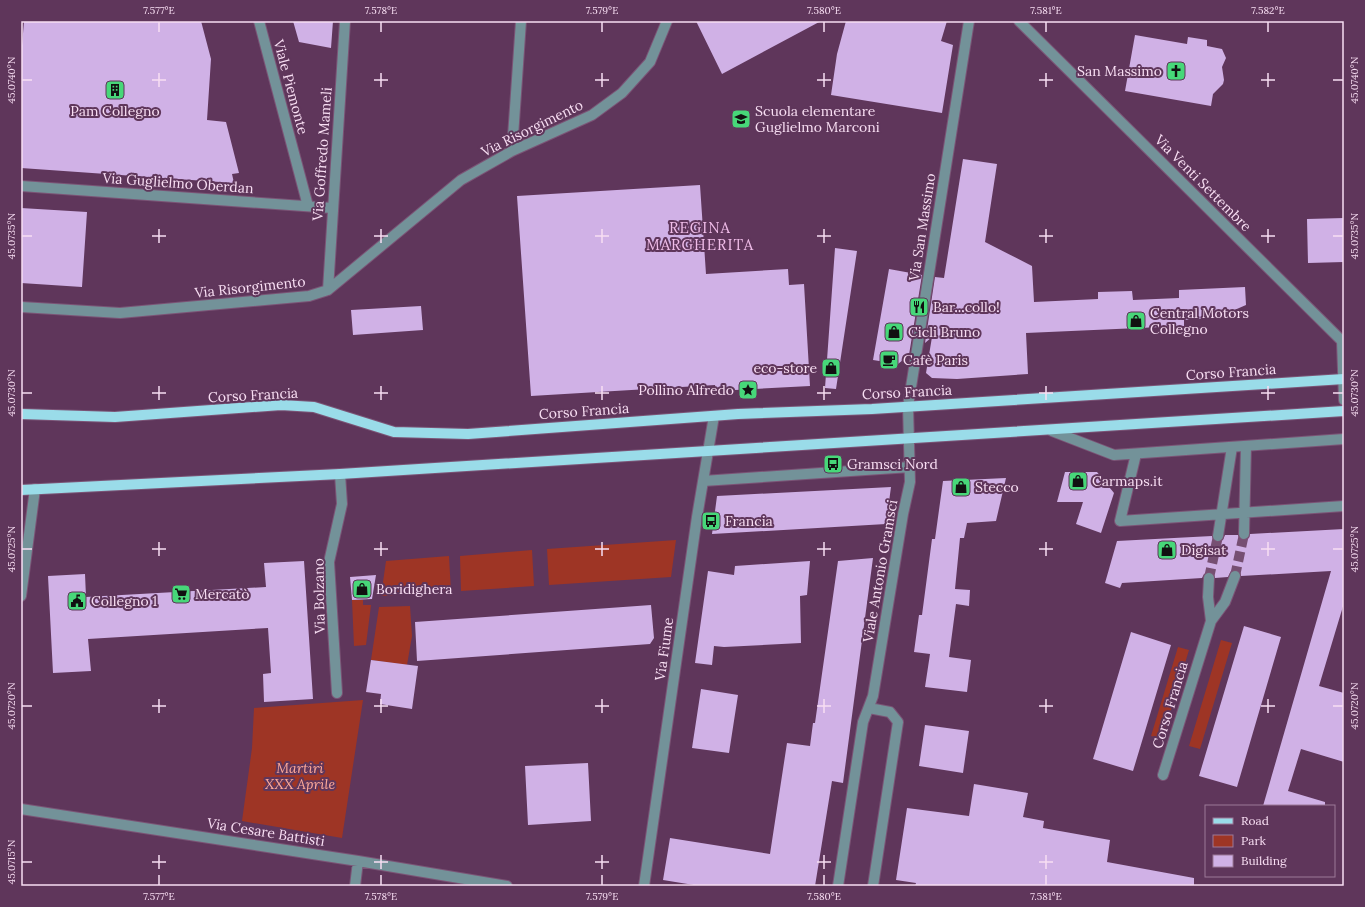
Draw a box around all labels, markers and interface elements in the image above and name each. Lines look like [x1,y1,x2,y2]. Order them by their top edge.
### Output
text: 7.577°E [143,4,175,17]
text: 7.578°E [365,4,397,17]
text: 7.579°E [586,4,618,17]
text: 7.580°E [807,4,841,17]
text: 7.581°E [1030,4,1062,17]
text: 7.582°E [1251,4,1285,17]
street label: Viale Piemonte [269,37,312,137]
text: 45.0740°N [5,56,18,103]
text: 45.0740°N [1348,56,1361,103]
church icon: San Massimo [1165,60,1187,82]
place label: San Massimo [1077,62,1162,80]
building icon: Pam Collegno [104,79,126,101]
street label: Via Goffredo Mameli [308,87,336,222]
street label: Via Risorgimento [477,96,586,161]
place label: Pam Collegno [70,102,160,120]
place label: Scuola elementare Guglielmo Marconi [755,102,880,136]
school or university icon: Scuola elementare Guglielmo Marconi [730,108,752,130]
street label: Via Venti Settembre [1150,130,1255,235]
street label: Via Guglielmo Oberdan [101,169,255,197]
street label: Via San Massimo [904,172,939,283]
text: 45.0735°N [5,212,18,259]
text: 45.0735°N [1348,212,1361,259]
district label: REGINA MARGHERITA [646,218,754,254]
street label: Via Risorgimento [193,272,306,302]
restaurant icon: Bar...collo! [908,296,930,318]
place label: Bar...collo! [933,298,1000,316]
place label: Central Motors Collegno [1150,304,1249,338]
shop icon: Central Motors Collegno [1125,310,1147,332]
shop icon: Cicli Bruno [883,321,905,343]
place label: Cicli Bruno [908,323,980,341]
cafe icon: Cafè Paris [878,349,900,371]
place label: Cafè Paris [903,351,968,369]
shop icon: eco-store [820,357,842,379]
place label: eco-store [753,359,817,377]
street label: Corso Francia [1185,360,1277,384]
text: 45.0730°N [5,369,18,417]
text: 45.0730°N [1348,369,1361,417]
place icon: Pollino Alfredo [737,379,759,401]
place label: Pollino Alfredo [638,381,734,399]
street label: Corso Francia [861,381,953,403]
street label: Corso Francia [207,384,299,406]
street label: Corso Francia [538,399,630,423]
bus stop icon: Gramsci Nord [822,453,844,475]
place label: Gramsci Nord [847,455,938,473]
shop icon: Carmaps.it [1067,470,1089,492]
place label: Carmaps.it [1092,472,1163,490]
shop icon: Stecco [950,476,972,498]
place label: Stecco [975,478,1019,496]
street label: Viale Antonio Gramsci [858,498,901,645]
bus stop icon: Francia [700,510,722,532]
place label: Francia [725,512,773,530]
text: 45.0725°N [5,525,18,572]
text: 45.0725°N [1348,525,1361,572]
shop icon: Digisat [1156,539,1178,561]
place label: Digisat [1181,541,1227,559]
street label: Via Bolzano [309,558,329,635]
shop icon: Boridighera [351,578,373,600]
place label: Boridighera [376,580,452,598]
supermarket icon: Mercatò [170,583,192,605]
place label: Mercatò [195,585,249,603]
public building icon: Collegno 1 [66,590,88,612]
place label: Collegno 1 [91,592,157,610]
street label: Via Fiume [651,616,677,683]
street label: Corso Francia [1148,659,1192,751]
text: 45.0720°N [5,682,18,730]
text: 45.0720°N [1348,682,1361,730]
park label: Martiri XXX Aprile [265,759,335,793]
legend [1205,805,1335,877]
text: Road [1241,813,1269,828]
street label: Via Cesare Battisti [205,814,326,850]
text: Park [1241,833,1267,848]
text: 45.0715°N [5,839,18,884]
text: Building [1241,853,1287,868]
text: 7.577°E [143,890,175,903]
text: 7.578°E [365,890,397,903]
text: 7.579°E [586,890,618,903]
text: 7.580°E [807,890,841,903]
text: 7.581°E [1030,890,1062,903]

